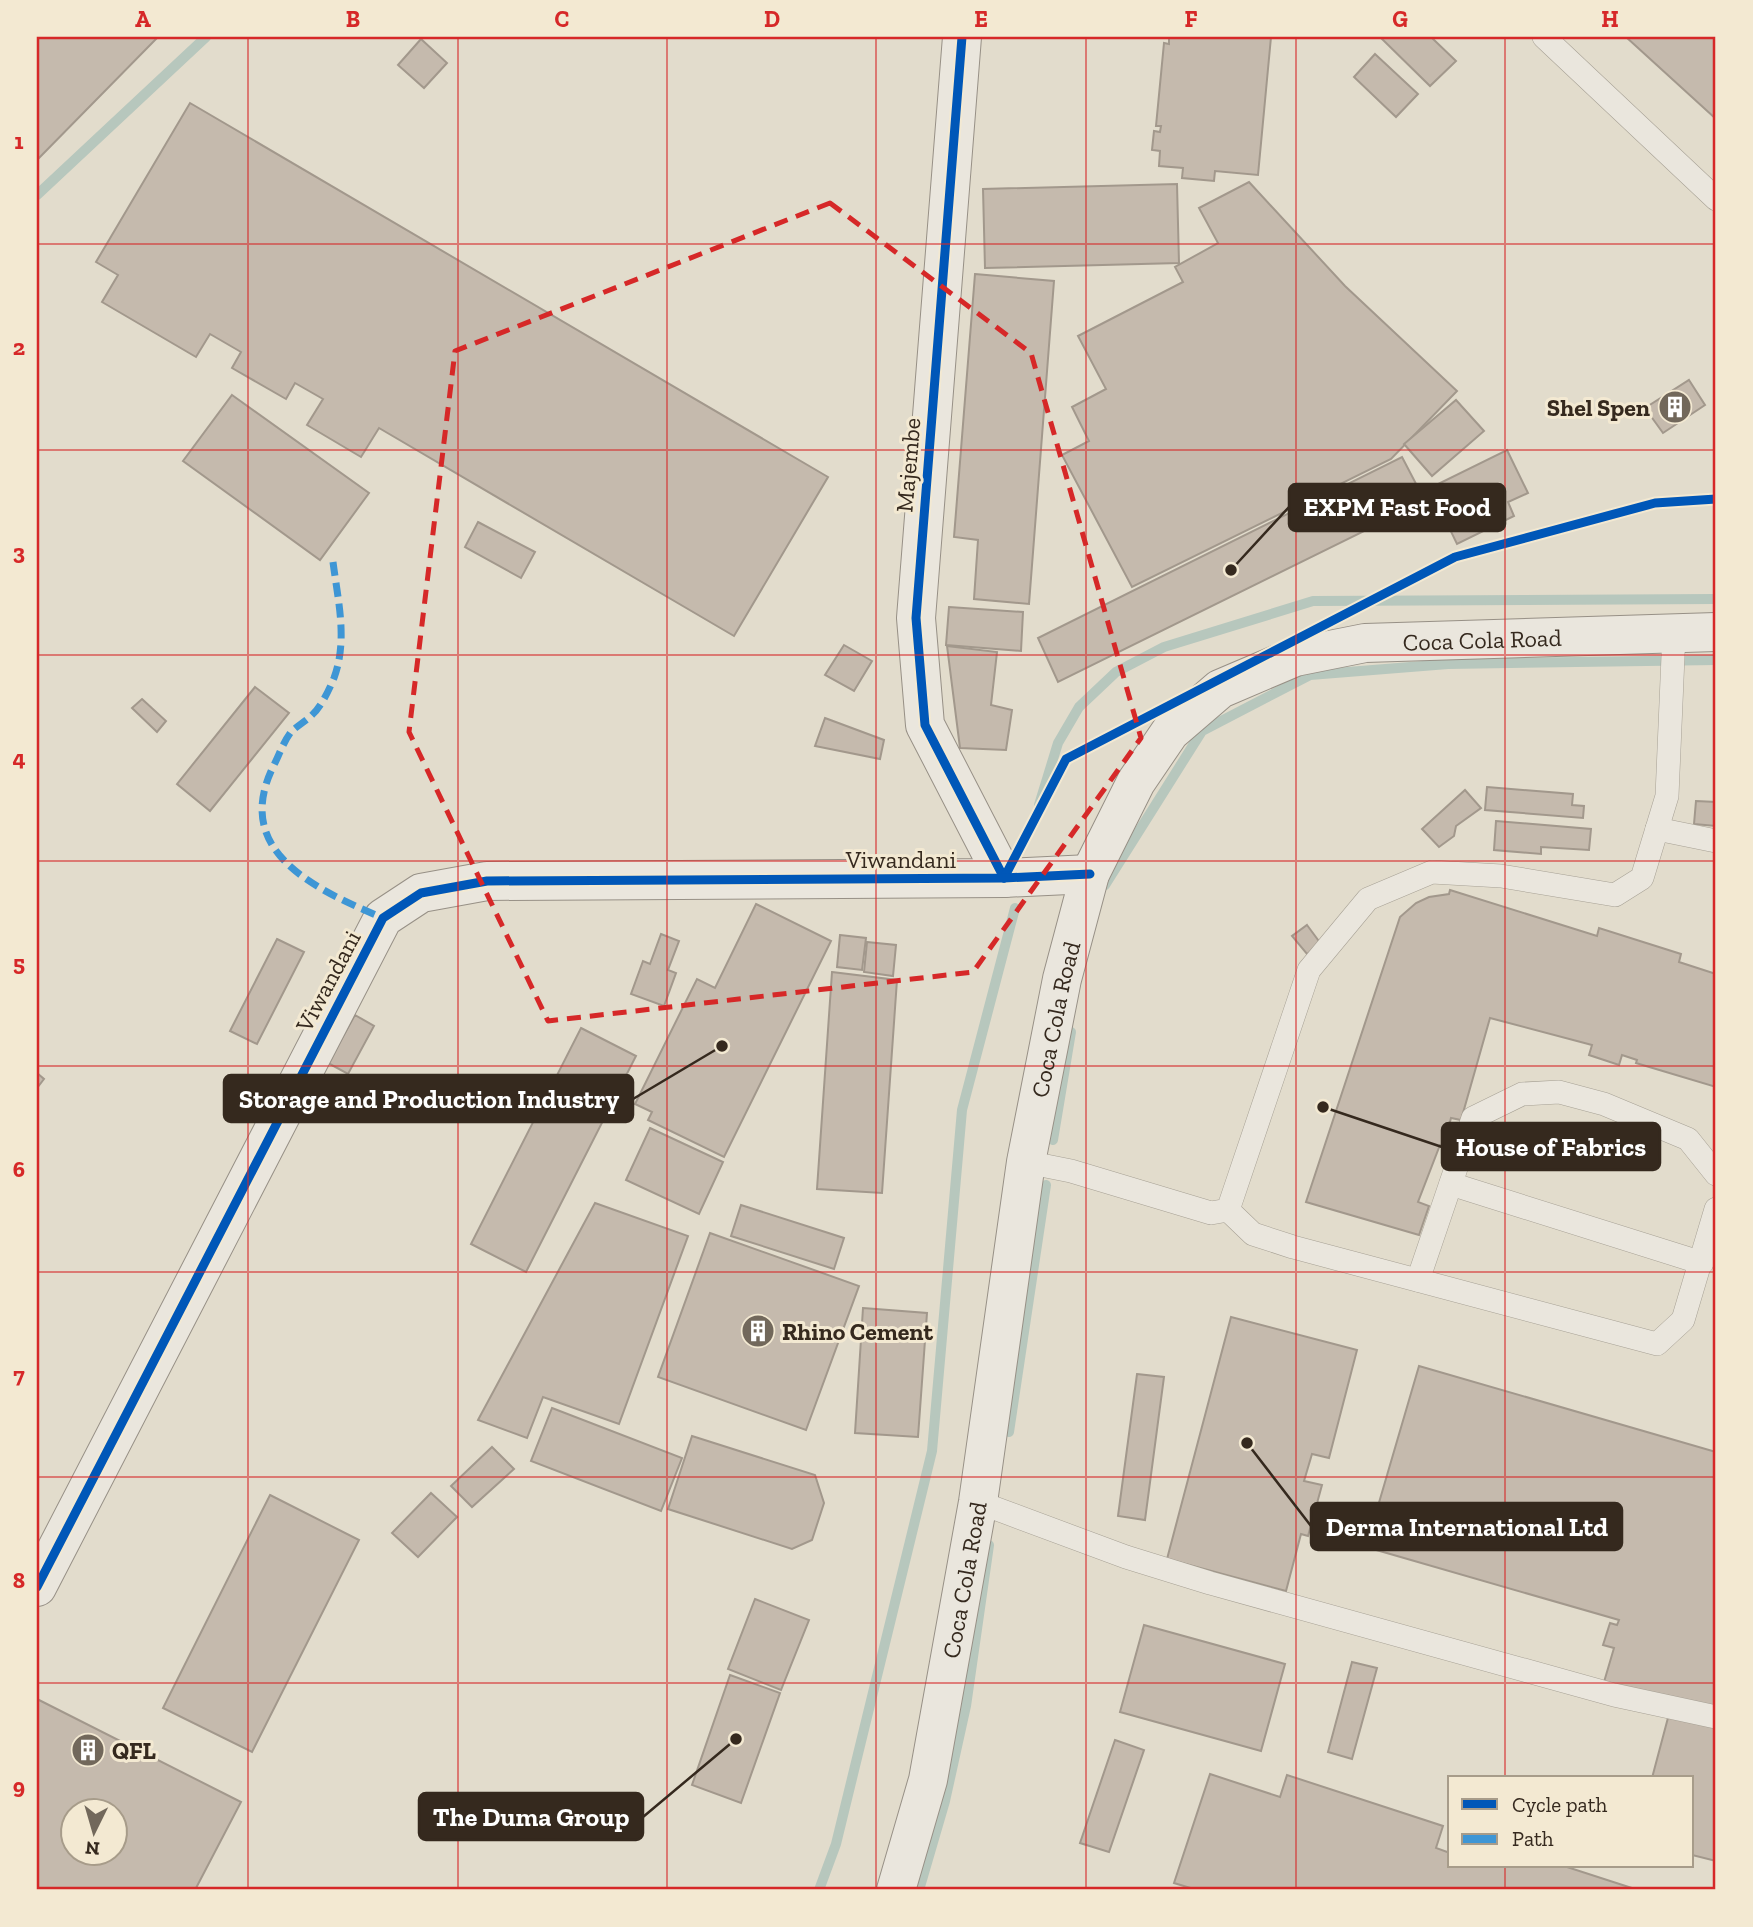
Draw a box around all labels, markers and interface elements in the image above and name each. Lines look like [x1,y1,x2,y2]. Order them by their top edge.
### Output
text: A [135,5,151,33]
text: B [346,5,360,33]
text: C [555,5,569,33]
text: D [764,5,780,33]
text: E [974,5,988,33]
text: F [1184,5,1198,33]
text: G [1392,5,1408,33]
text: H [1601,5,1619,33]
text: 1 [14,127,24,155]
text: 2 [13,333,25,361]
building icon: Shel Spen [1656,388,1694,426]
place label: Shel Spen [1547,393,1650,422]
street label: Majembe [889,417,927,513]
callout: EXPM Fast Food [1289,484,1505,531]
text: EXPM Fast Food [1303,491,1491,523]
text: 3 [13,538,25,566]
street label: Coca Cola Road [1402,622,1562,656]
text: 4 [12,744,26,772]
street label: Viwandani [845,845,957,874]
street label: Viwandani [289,925,367,1037]
street label: Coca Cola Road [1025,938,1086,1100]
text: 5 [13,949,25,977]
callout: Storage and Production Industry [224,1075,633,1122]
text: Storage and Production Industry [239,1083,619,1115]
callout: House of Fabrics [1442,1123,1660,1170]
text: House of Fabrics [1456,1131,1646,1163]
text: 6 [13,1155,25,1183]
building icon: Rhino Cement [739,1312,777,1350]
place label: Rhino Cement [782,1317,934,1346]
text: 7 [13,1361,25,1389]
street label: Coca Cola Road [936,1499,992,1661]
callout: Derma International Ltd [1311,1503,1622,1550]
text: Derma International Ltd [1326,1511,1608,1543]
text: 8 [13,1566,25,1594]
building icon: QFL [69,1731,107,1769]
place label: QFL [112,1736,157,1765]
text: 9 [13,1772,25,1800]
legend [1448,1776,1694,1868]
text: Cycle path [1512,1792,1607,1817]
callout: The Duma Group [419,1793,643,1840]
north arrow [60,1798,130,1868]
text: The Duma Group [433,1801,629,1833]
text: Path [1512,1826,1554,1851]
text: N [84,1836,101,1861]

